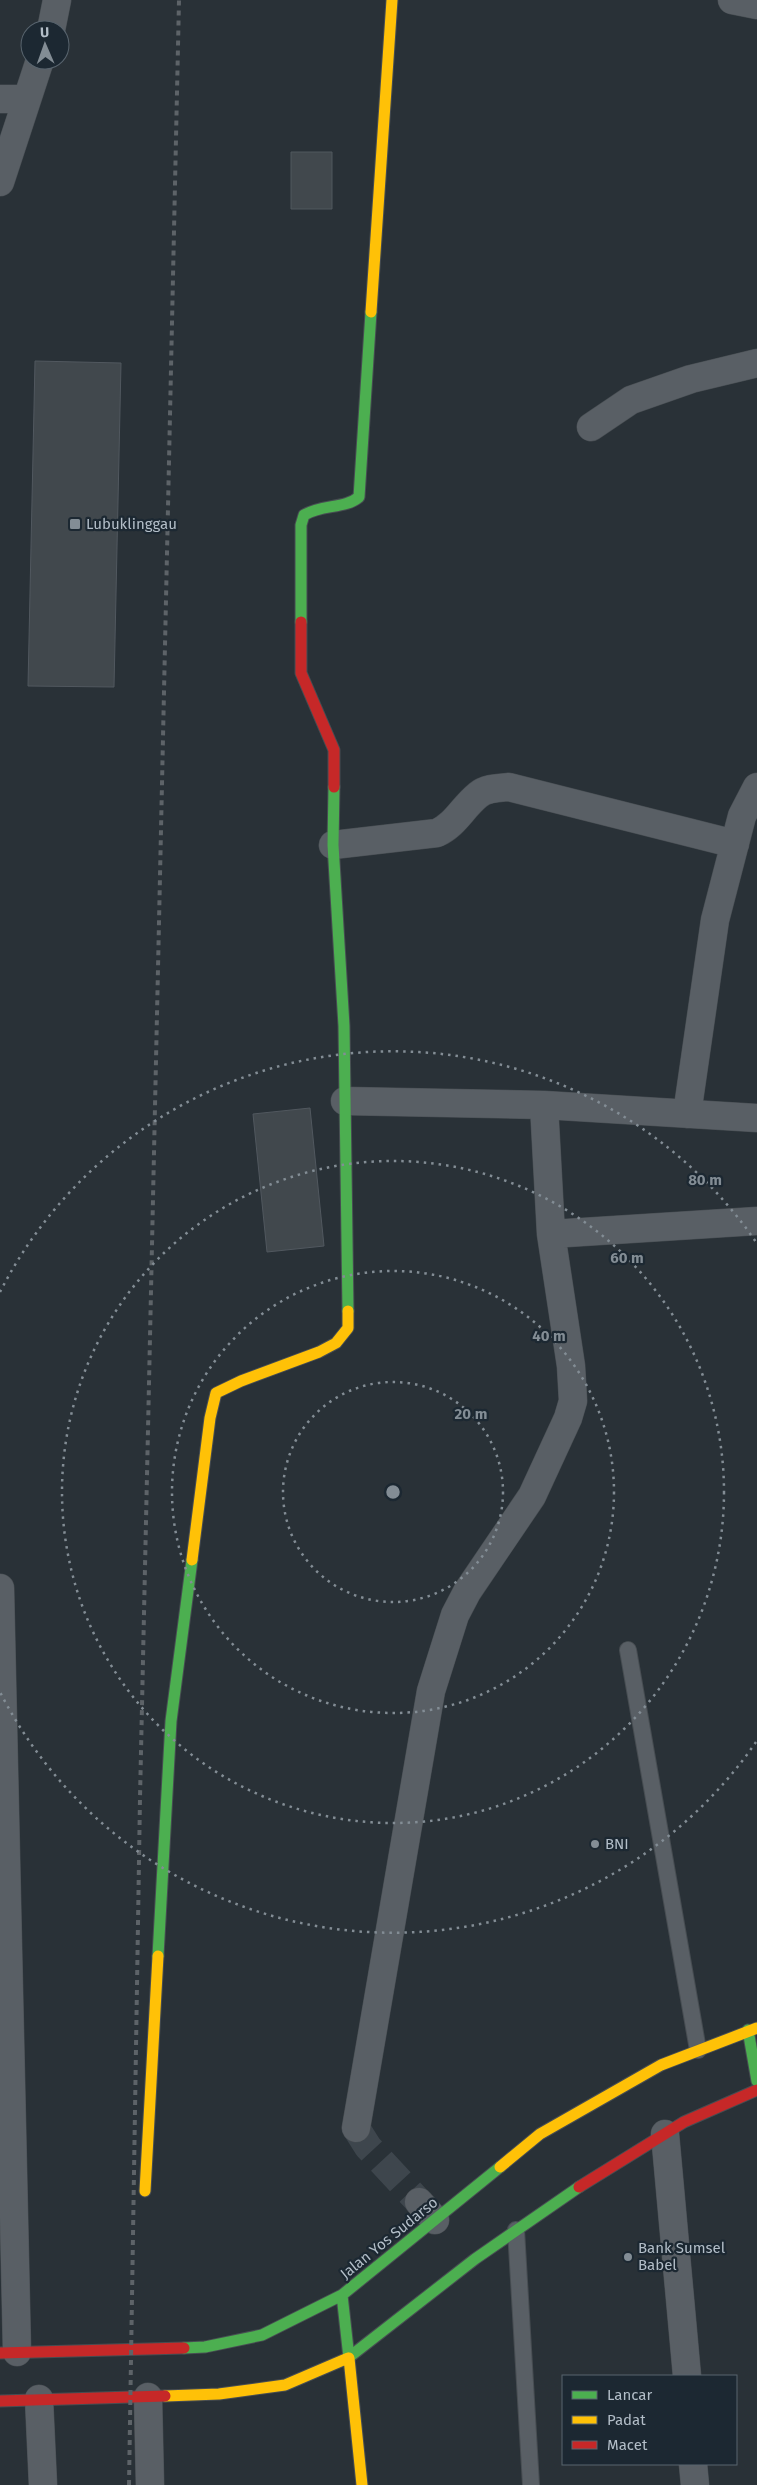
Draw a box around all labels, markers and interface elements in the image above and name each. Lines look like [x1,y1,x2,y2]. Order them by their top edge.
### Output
north arrow [20,20,70,70]
text: U [40,24,49,41]
place label: Lubuklinggau [86,515,177,533]
marker: Lubuklinggau [68,517,82,531]
text: 80 m [688,1171,722,1189]
text: 60 m [610,1249,644,1267]
text: 40 m [532,1327,566,1345]
text: 20 m [455,1405,487,1423]
centre of rings [384,1483,402,1501]
place label: BNI [605,1835,629,1853]
marker: BNI [589,1838,601,1850]
street label: Jalan Yos Sudarso [337,2193,441,2283]
place label: Bank Sumsel Babel [638,2239,726,2274]
marker: Bank Sumsel Babel [622,2251,634,2263]
legend [562,2375,737,2465]
text: Lancar [607,2386,652,2404]
text: Padat [607,2411,646,2429]
text: Macet [607,2436,648,2454]

